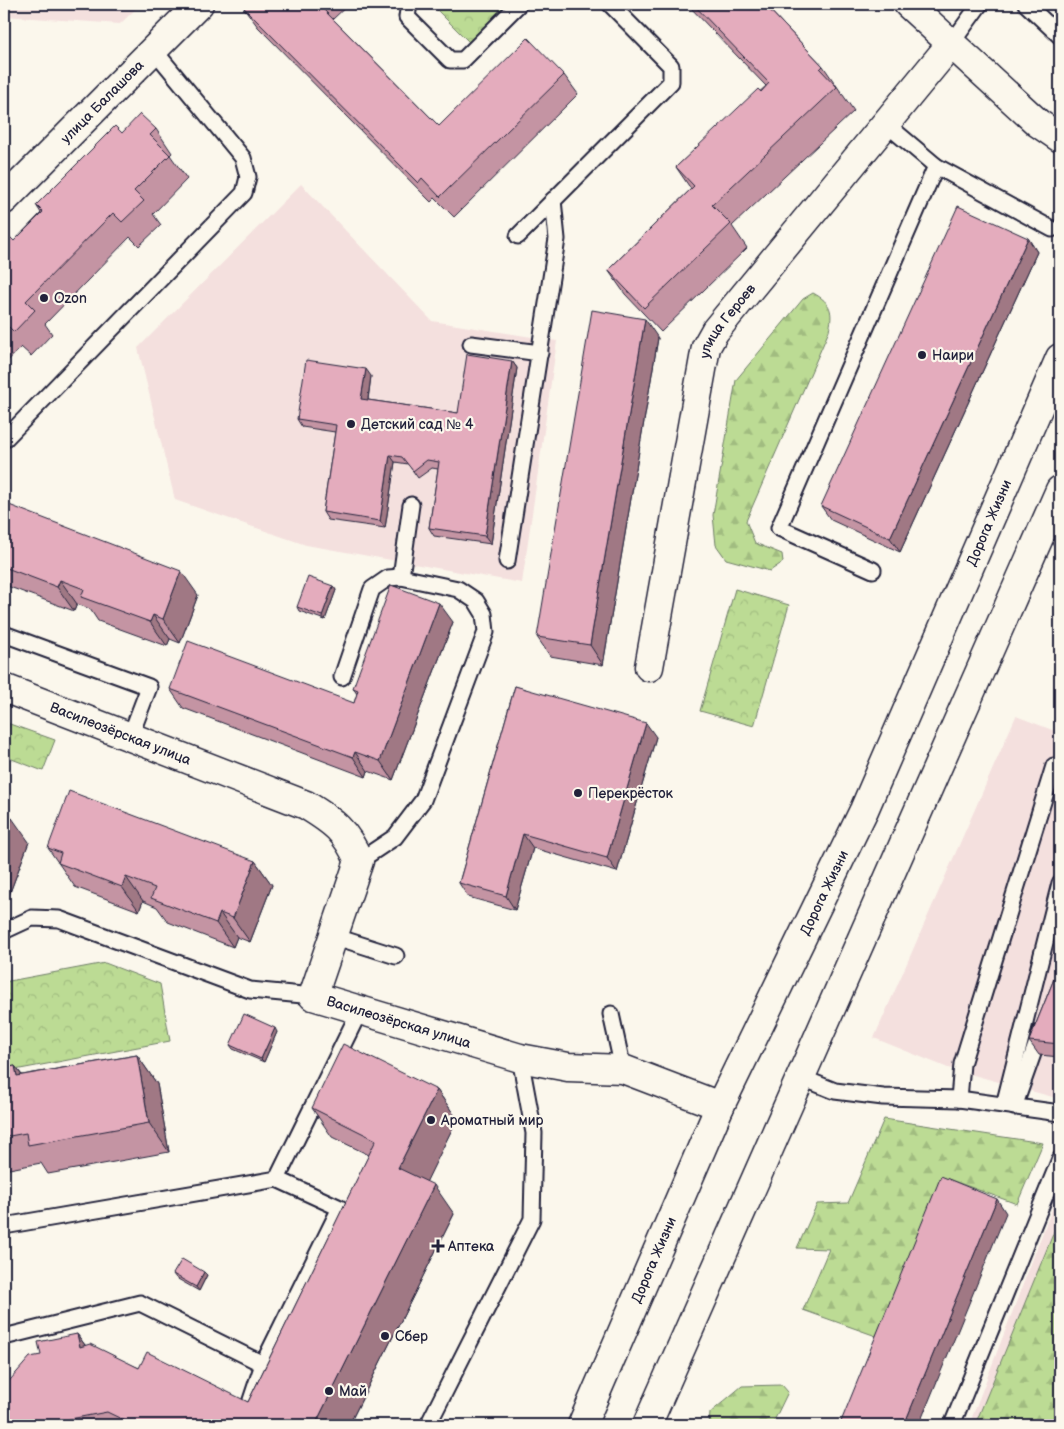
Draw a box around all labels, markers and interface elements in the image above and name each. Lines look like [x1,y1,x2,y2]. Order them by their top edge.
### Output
street label: улица Балашова [57,56,148,147]
street label: улица Героев [696,280,759,360]
place label: Ozon [54,290,87,307]
marker: Ozon [38,292,50,304]
place label: Наири [932,347,974,364]
marker: Наири [916,349,928,361]
place label: Детский сад № 4 [361,416,474,433]
marker: Детский сад № 4 [345,418,357,430]
street label: Дорога Жизни [962,477,1015,568]
street label: Василеозёрская улица [48,698,194,768]
place label: Перекрёсток [588,785,673,802]
marker: Перекрёсток [572,787,584,799]
street label: Дорога Жизни [796,847,852,938]
street label: Василеозёрская улица [325,992,474,1052]
place label: Ароматный мир [440,1112,543,1129]
marker: Ароматный мир [425,1114,437,1126]
street label: Дорога Жизни [627,1214,680,1305]
place label: Аптека [447,1238,495,1255]
marker: Аптека [432,1240,444,1252]
place label: Сбер [395,1328,428,1345]
marker: Сбер [379,1330,391,1342]
place label: Май [339,1383,367,1400]
marker: Май [323,1385,335,1397]

